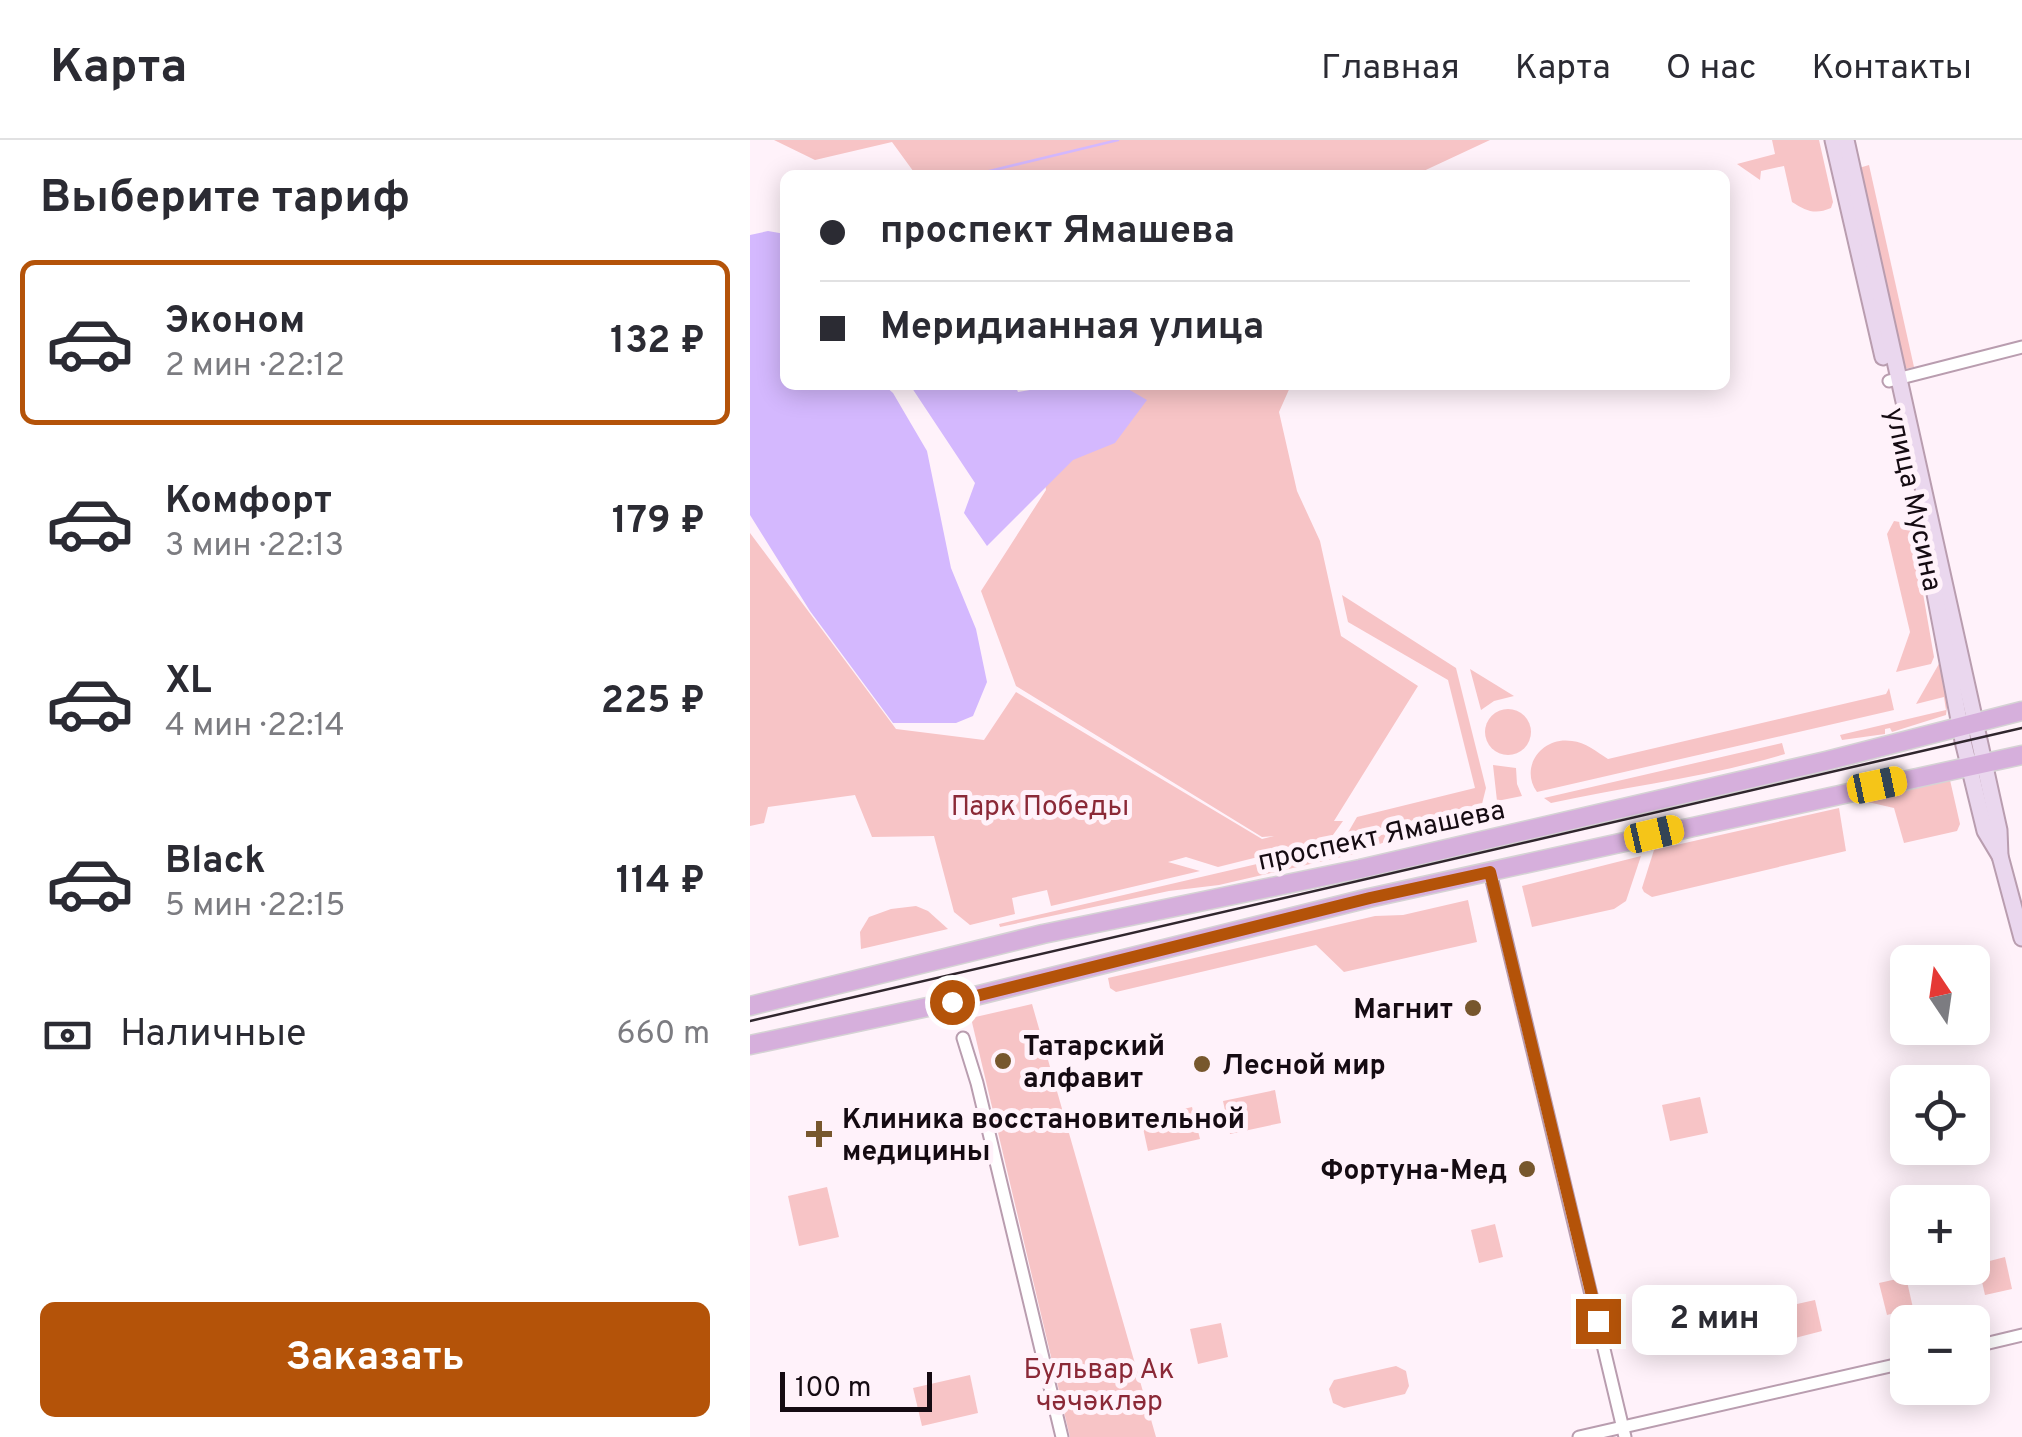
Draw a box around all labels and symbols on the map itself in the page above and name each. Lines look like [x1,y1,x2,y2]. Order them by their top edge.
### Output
street label: улица Мусина [1875,405,1949,595]
car [1845,764,1909,806]
park label: Парк Победы [951,790,1129,826]
street label: проспект Ямашева [1255,793,1509,881]
car [1621,813,1687,855]
north arrow [1890,945,1990,1045]
route start [930,980,975,1025]
place label: Магнит [1353,993,1453,1029]
marker: Магнит [1462,997,1484,1019]
place label: Татарский алфавит [1023,1030,1165,1098]
place label: Лесной мир [1222,1049,1386,1085]
marker: Татарский алфавит [992,1050,1014,1072]
marker: Лесной мир [1191,1053,1213,1075]
place label: Клиника восстановительной медицины [842,1103,1245,1171]
marker: Клиника восстановительной медицины [806,1121,832,1147]
place label: Фортуна-Мед [1321,1154,1507,1190]
marker: Фортуна-Мед [1516,1158,1538,1180]
callout: 2 мин [1633,1286,1798,1356]
route end [1576,1299,1621,1344]
park label: Бульвар Ак чәчәкләр [1024,1353,1174,1421]
scale bar [780,1367,932,1412]

